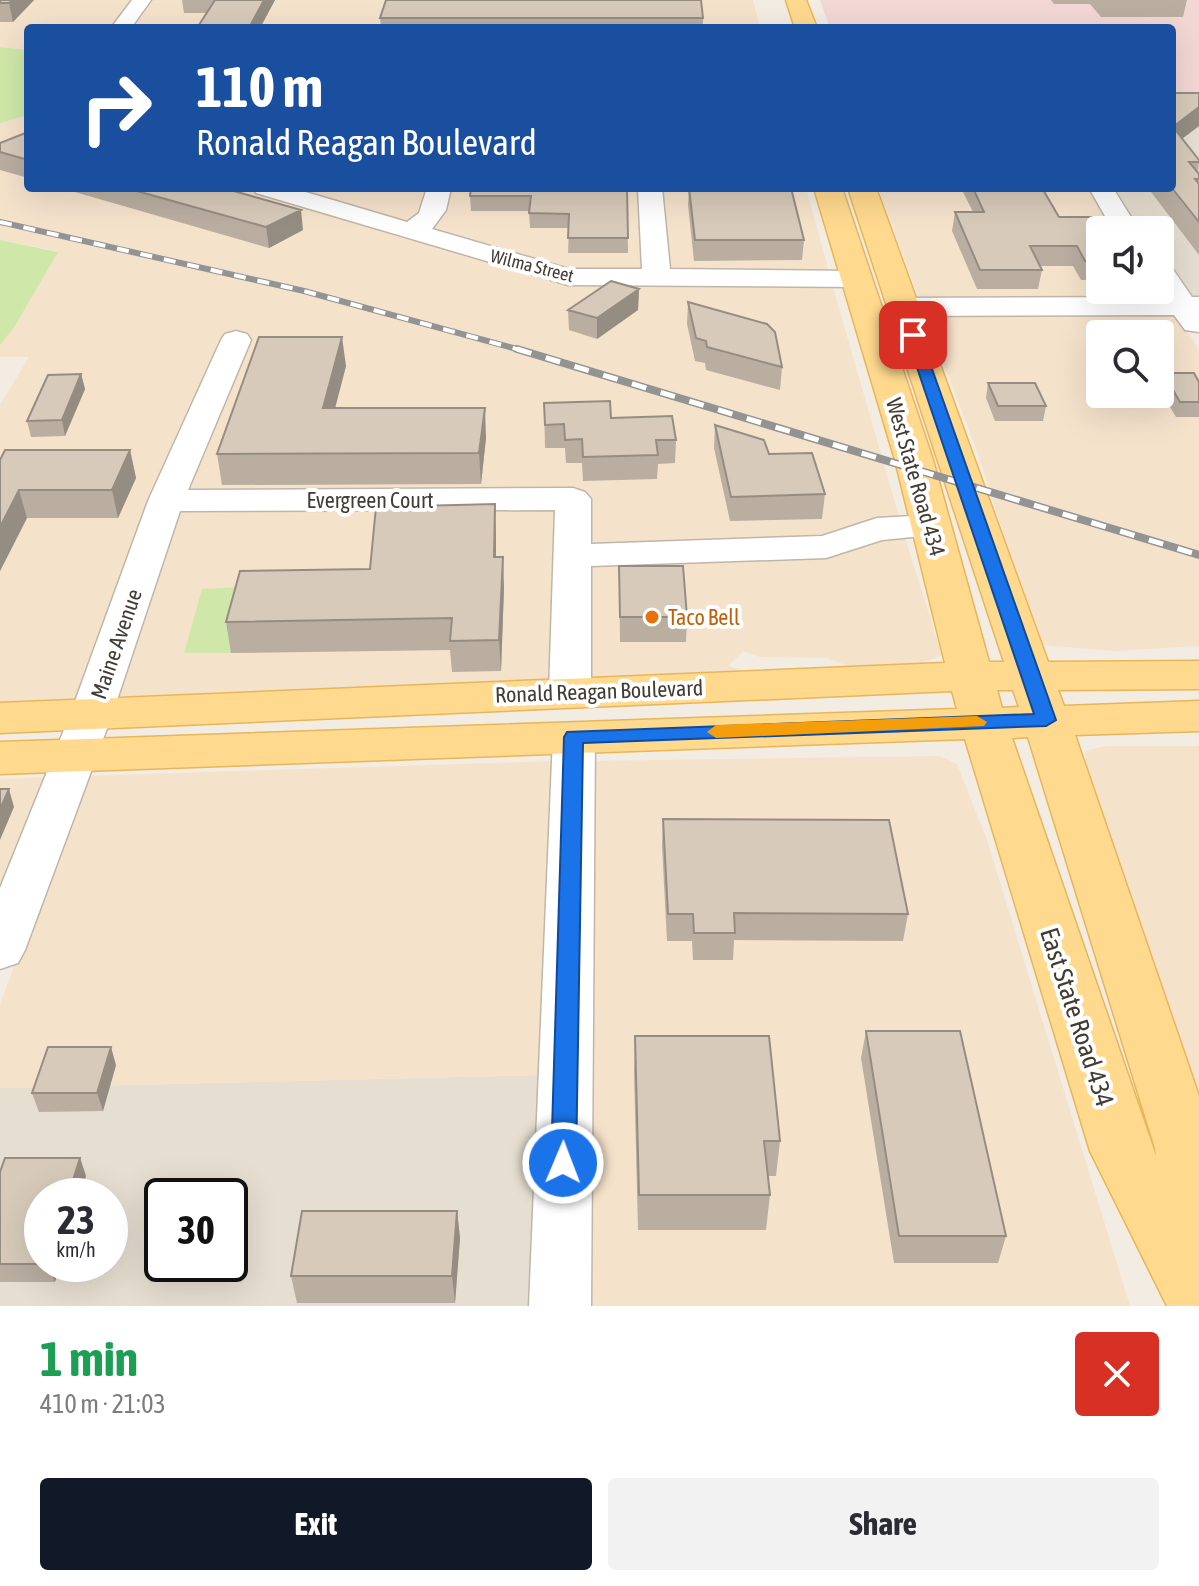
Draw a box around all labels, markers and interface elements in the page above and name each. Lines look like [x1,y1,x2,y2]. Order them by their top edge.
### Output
text: 110 m [196,55,323,119]
icon: right [64,56,168,160]
text: Ronald Reagan Boulevard [196,121,537,163]
map controls [1086,216,1174,408]
button: sound [1086,216,1174,304]
street label: Wilma Street [488,245,576,286]
pin [879,301,947,369]
icon: arrive [891,313,935,357]
button: search [1086,320,1174,408]
street label: West State Road 434 [881,395,951,559]
street label: Evergreen Court [306,487,434,513]
street label: Maine Avenue [85,586,147,702]
place label: Taco Bell [668,604,740,630]
marker: Taco Bell [643,608,661,626]
street label: Ronald Reagan Boulevard [495,674,703,708]
street label: East State Road 434 [1034,924,1120,1110]
position arrow [521,1121,605,1205]
speed limit sign: 30 [144,1178,248,1282]
text: 23 [57,1197,95,1242]
text: km/h [56,1238,96,1261]
text: 1 min [40,1331,138,1386]
button: close [1075,1332,1159,1416]
text: 410 m · 21:03 [40,1389,166,1419]
button: Exit [40,1478,592,1570]
button: Share [608,1478,1159,1570]

